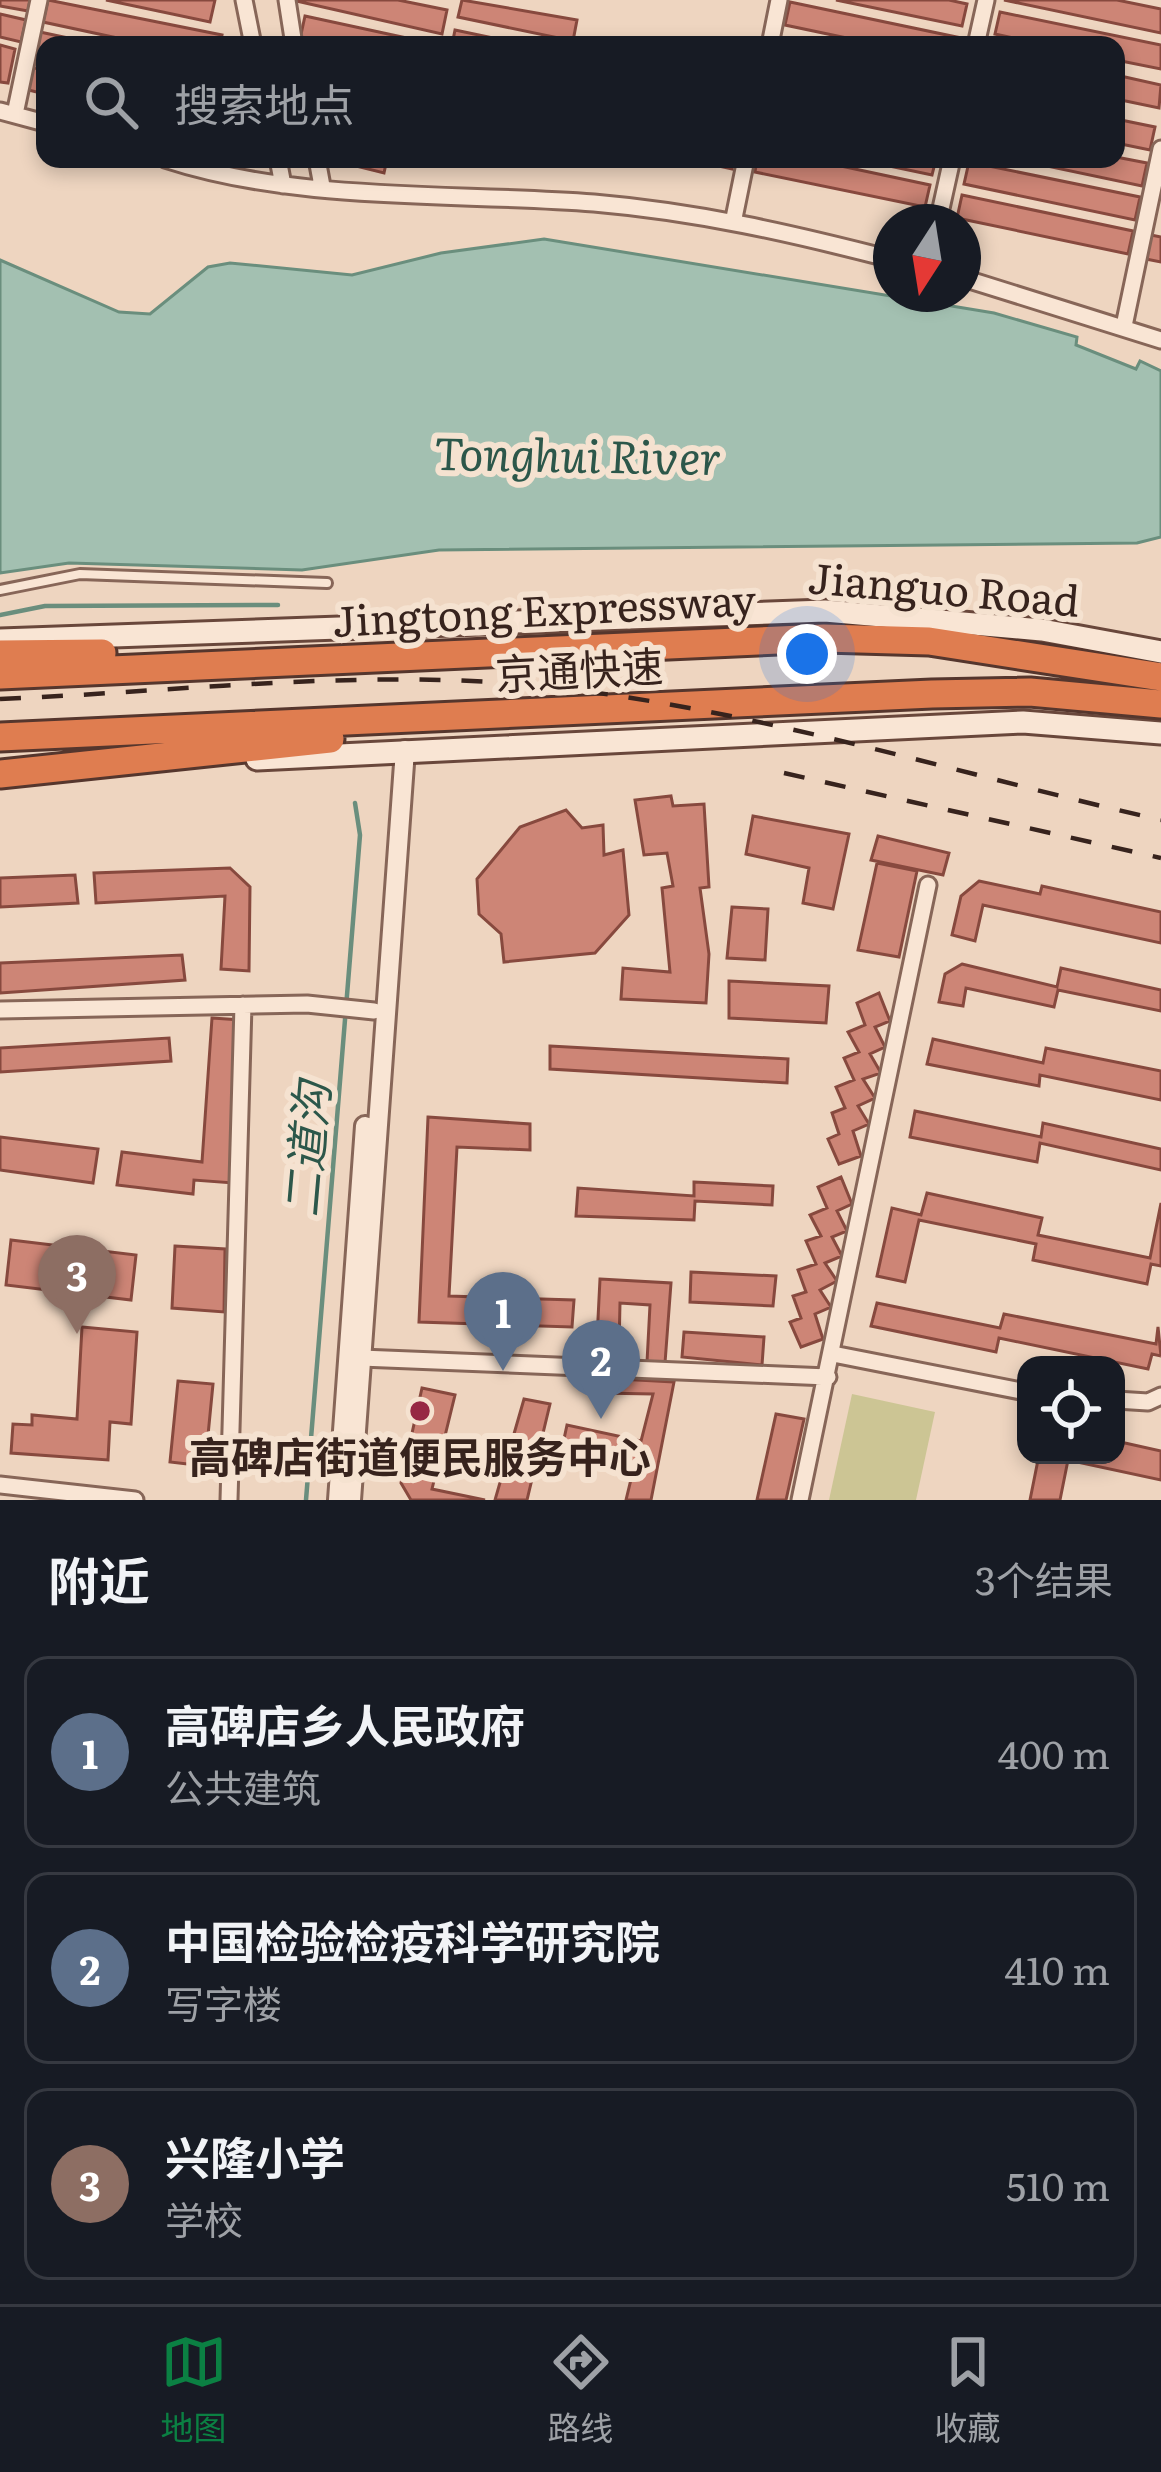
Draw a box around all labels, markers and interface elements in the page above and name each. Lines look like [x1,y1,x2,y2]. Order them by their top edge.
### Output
search box [36,36,1125,168]
icon: search [78,69,144,135]
text: 搜索地点 [174,69,354,136]
north arrow [873,204,981,312]
water label: Tonghui River [434,417,722,489]
street label: Jianguo Road [806,544,1082,630]
street label: Jingtong Expressway [331,566,758,650]
your location [777,624,837,684]
street label: 京通快速 [493,633,665,703]
water label: 二道沟 [265,1074,344,1219]
pin: 3 [38,1235,116,1334]
pin: 1 [464,1272,542,1371]
pin: 2 [562,1320,640,1419]
map controls [1017,1356,1125,1464]
button: locate [1017,1356,1125,1464]
marker: 高碑店街道便民服务中心 [407,1398,433,1424]
place label: 高碑店街道便民服务中心 [189,1424,651,1486]
text: 附近 [48,1540,150,1616]
text: 3个结果 [975,1549,1113,1607]
text: 高碑店乡人民政府 [165,1690,525,1757]
text: 1 [82,1723,98,1781]
text: 400 m [998,1723,1110,1781]
text: 公共建筑 [165,1757,321,1815]
text: 中国检验检疫科学研究院 [165,1906,660,1973]
text: 2 [80,1939,100,1997]
text: 410 m [1004,1939,1110,1997]
text: 写字楼 [165,1973,282,2031]
text: 兴隆小学 [165,2122,345,2189]
text: 3 [79,2155,101,2213]
text: 510 m [1006,2155,1110,2213]
text: 学校 [165,2189,243,2247]
tab: 地图 [161,2329,227,2450]
tab: 路线 [548,2329,614,2450]
tab: 收藏 [935,2329,1001,2450]

